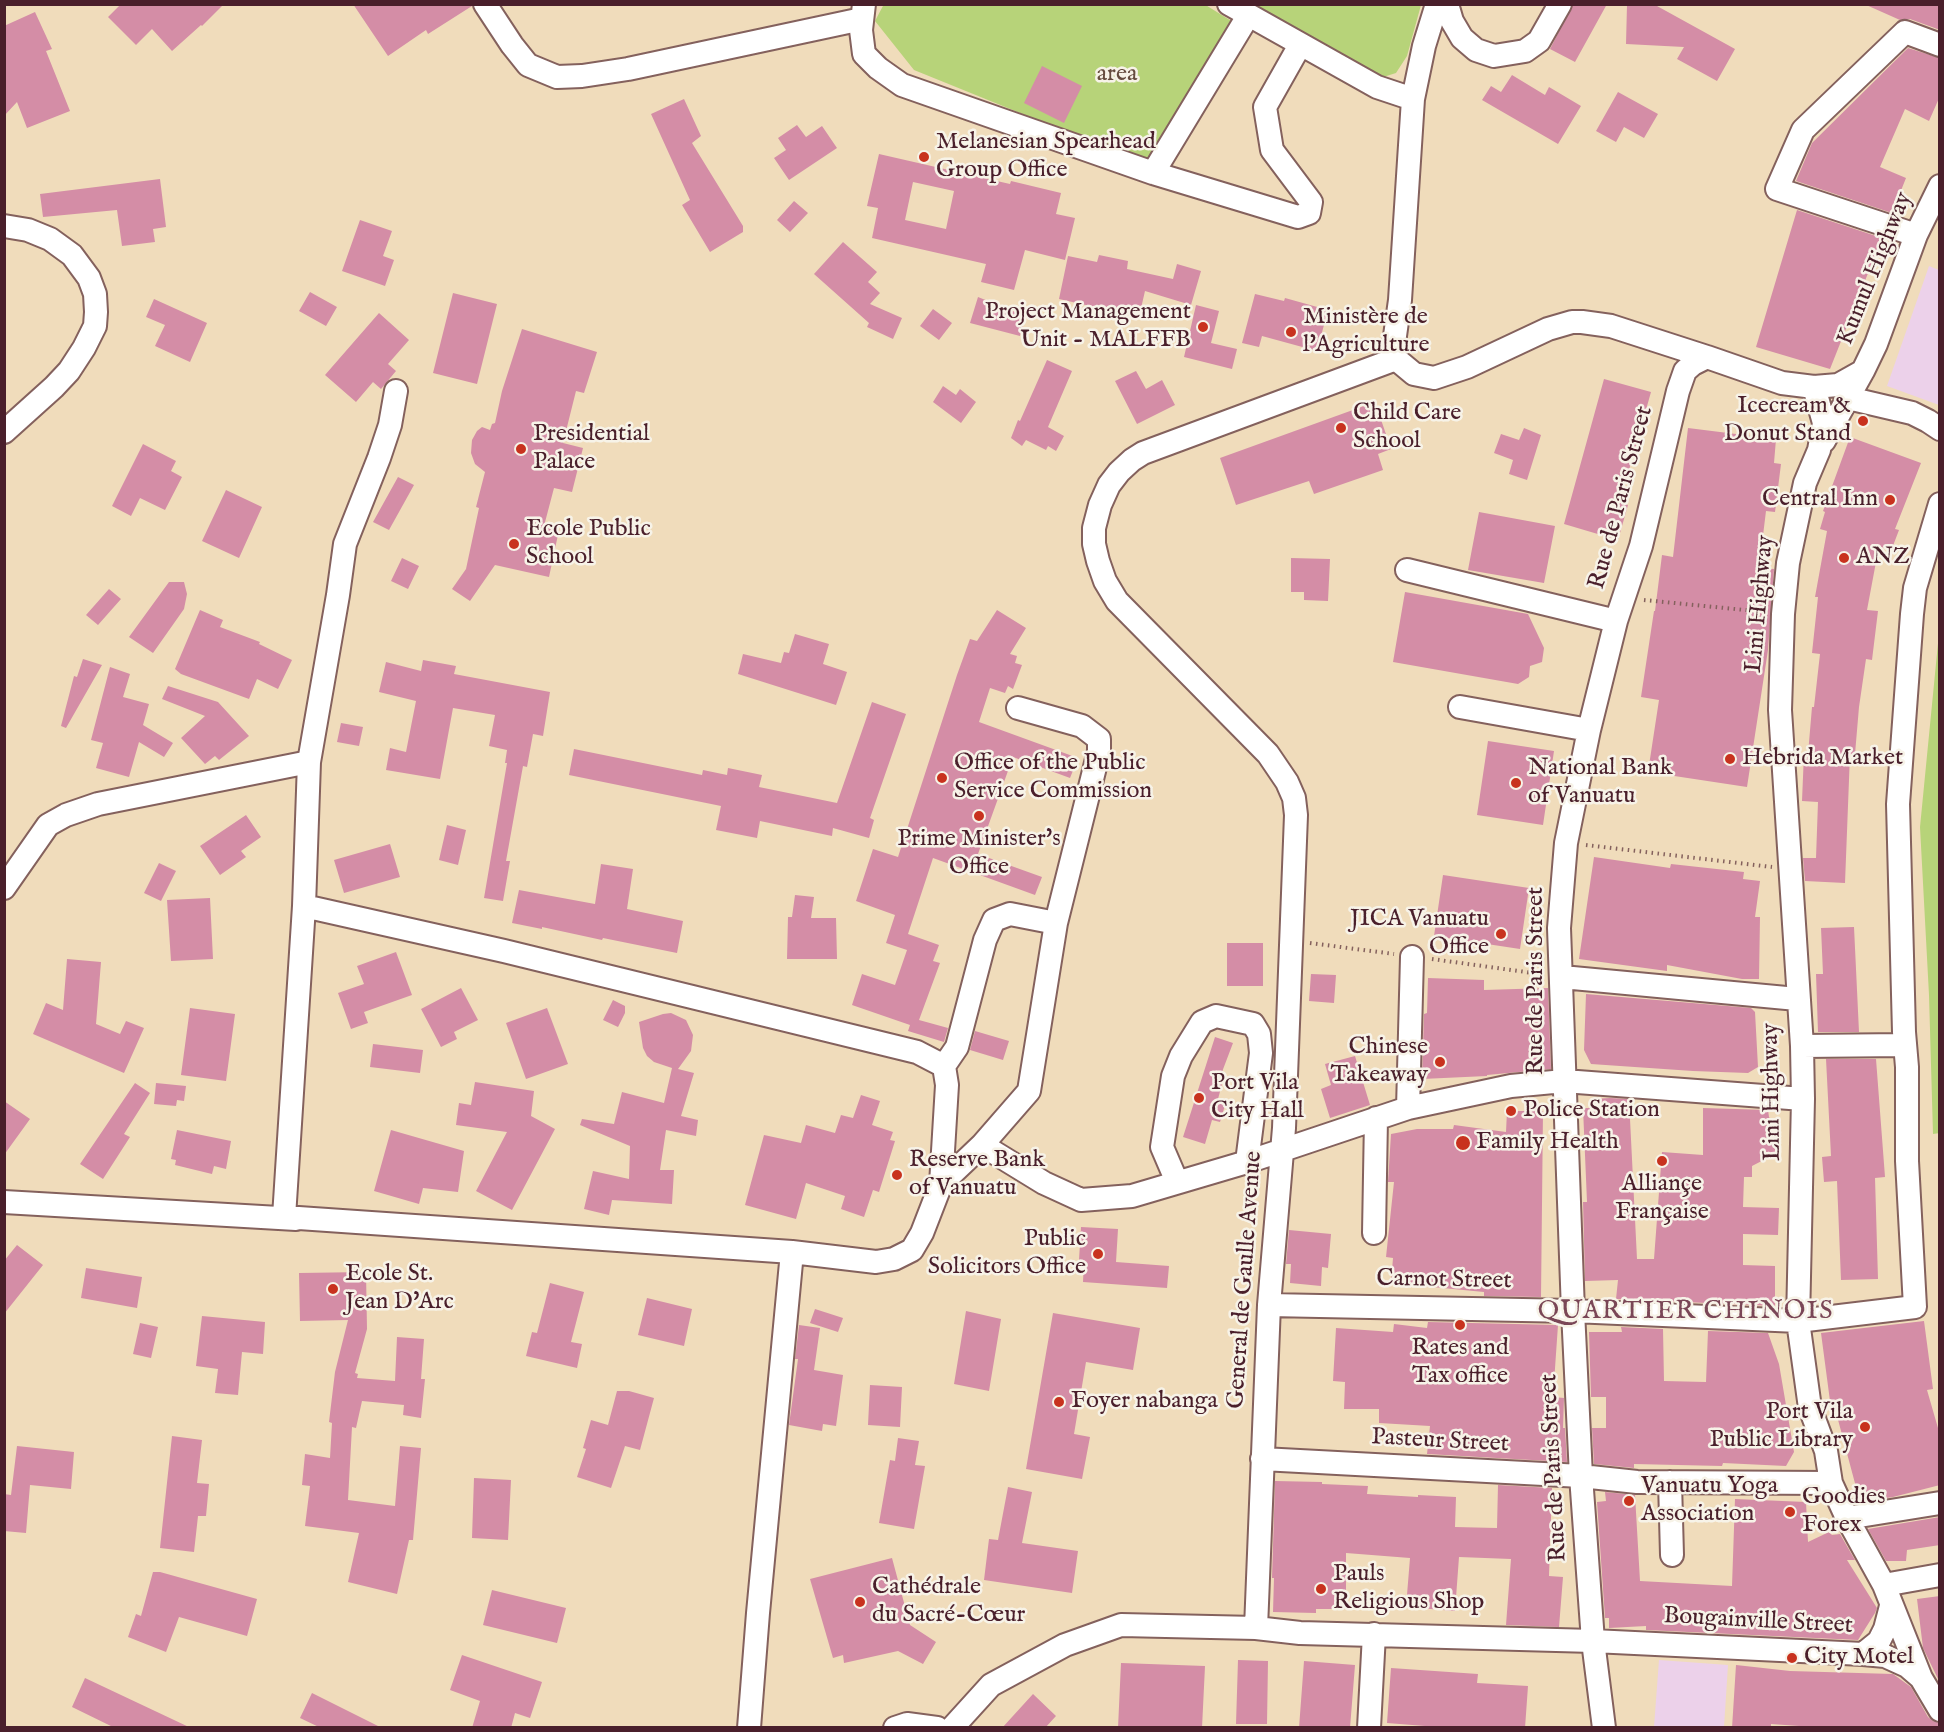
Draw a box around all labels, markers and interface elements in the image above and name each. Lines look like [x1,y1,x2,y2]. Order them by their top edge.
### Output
park label: area [1097,61,1137,89]
place label: Melanesian Spearhead Group Office [936,129,1156,185]
marker: Melanesian Spearhead Group Office [917,150,931,164]
street label: Kumul Highway [1832,188,1920,350]
place label: Project Management Unit - MALFFB [984,299,1191,355]
place label: Ministère de l'Agriculture [1303,304,1429,360]
marker: Project Management Unit - MALFFB [1196,320,1210,334]
marker: Ministère de l'Agriculture [1284,325,1298,339]
place label: Icecream & Donut Stand [1724,393,1851,449]
place label: Child Care School [1353,400,1461,456]
street label: Rue de Paris Street [1584,403,1660,593]
marker: Icecream & Donut Stand [1856,414,1870,428]
place label: Presidential Palace [533,421,650,477]
marker: Child Care School [1334,421,1348,435]
marker: Presidential Palace [514,442,528,456]
place label: Central Inn [1762,486,1878,514]
marker: Central Inn [1883,493,1897,507]
place label: Ecole Public School [526,516,651,572]
street label: Lini Highway [1741,534,1781,674]
marker: Ecole Public School [507,537,521,551]
place label: ANZ [1856,544,1910,572]
marker: ANZ [1837,551,1851,565]
place label: Hebrida Market [1742,745,1903,773]
place label: Office of the Public Service Commission [954,750,1152,806]
marker: Hebrida Market [1723,752,1737,766]
place label: National Bank of Vanuatu [1528,755,1673,811]
marker: Office of the Public Service Commission [935,771,949,785]
marker: National Bank of Vanuatu [1509,776,1523,790]
marker: Prime Minister's Office [972,809,986,823]
place label: Prime Minister's Office [897,826,1061,882]
street label: Rue de Paris Street [1523,887,1551,1075]
place label: JICA Vanuatu Office [1350,906,1489,962]
marker: JICA Vanuatu Office [1494,927,1508,941]
street label: Lini Highway [1757,1023,1789,1161]
place label: Chinese Takeaway [1331,1034,1428,1090]
marker: Chinese Takeaway [1433,1055,1447,1069]
place label: Port Vila City Hall [1211,1070,1304,1126]
marker: Port Vila City Hall [1192,1091,1206,1105]
place label: Police Station [1523,1097,1660,1125]
marker: Police Station [1504,1104,1518,1118]
place label: Family Health [1476,1129,1619,1157]
marker: Family Health [1454,1134,1472,1152]
place label: Reserve Bank of Vanuatu [909,1147,1045,1203]
street label: General de Gaulle Avenue [1223,1150,1269,1410]
marker: Alliançe Française [1655,1154,1669,1168]
marker: Reserve Bank of Vanuatu [890,1168,904,1182]
place label: Alliançe Française [1615,1171,1709,1227]
place label: Public Solicitors Office [928,1226,1086,1282]
marker: Public Solicitors Office [1091,1247,1105,1261]
place label: Ecole St. Jean D'Arc [345,1261,454,1317]
street label: Carnot Street [1376,1265,1512,1297]
marker: Ecole St. Jean D'Arc [326,1282,340,1296]
district label: QUARTIER CHINOIS [1538,1297,1834,1329]
marker: Rates and Tax office [1453,1318,1467,1332]
place label: Rates and Tax office [1411,1335,1509,1391]
street label: Rue de Paris Street [1536,1373,1574,1563]
place label: Foyer nabanga [1071,1388,1218,1416]
marker: Foyer nabanga [1052,1395,1066,1409]
place label: Port Vila Public Library [1710,1399,1853,1455]
marker: Port Vila Public Library [1858,1420,1872,1434]
street label: Pasteur Street [1370,1424,1510,1460]
place label: Vanuatu Yoga Association [1641,1473,1778,1529]
place label: Goodies Forex [1802,1484,1886,1540]
marker: Vanuatu Yoga Association [1622,1494,1636,1508]
marker: Goodies Forex [1783,1505,1797,1519]
place label: Pauls Religious Shop [1333,1561,1484,1617]
place label: Cathédrale du Sacré-Cœur [872,1574,1025,1630]
marker: Pauls Religious Shop [1314,1582,1328,1596]
marker: Cathédrale du Sacré-Cœur [853,1595,867,1609]
street label: Bougainville Street [1663,1603,1853,1641]
place label: City Motel [1804,1644,1914,1672]
marker: City Motel [1785,1651,1799,1665]

